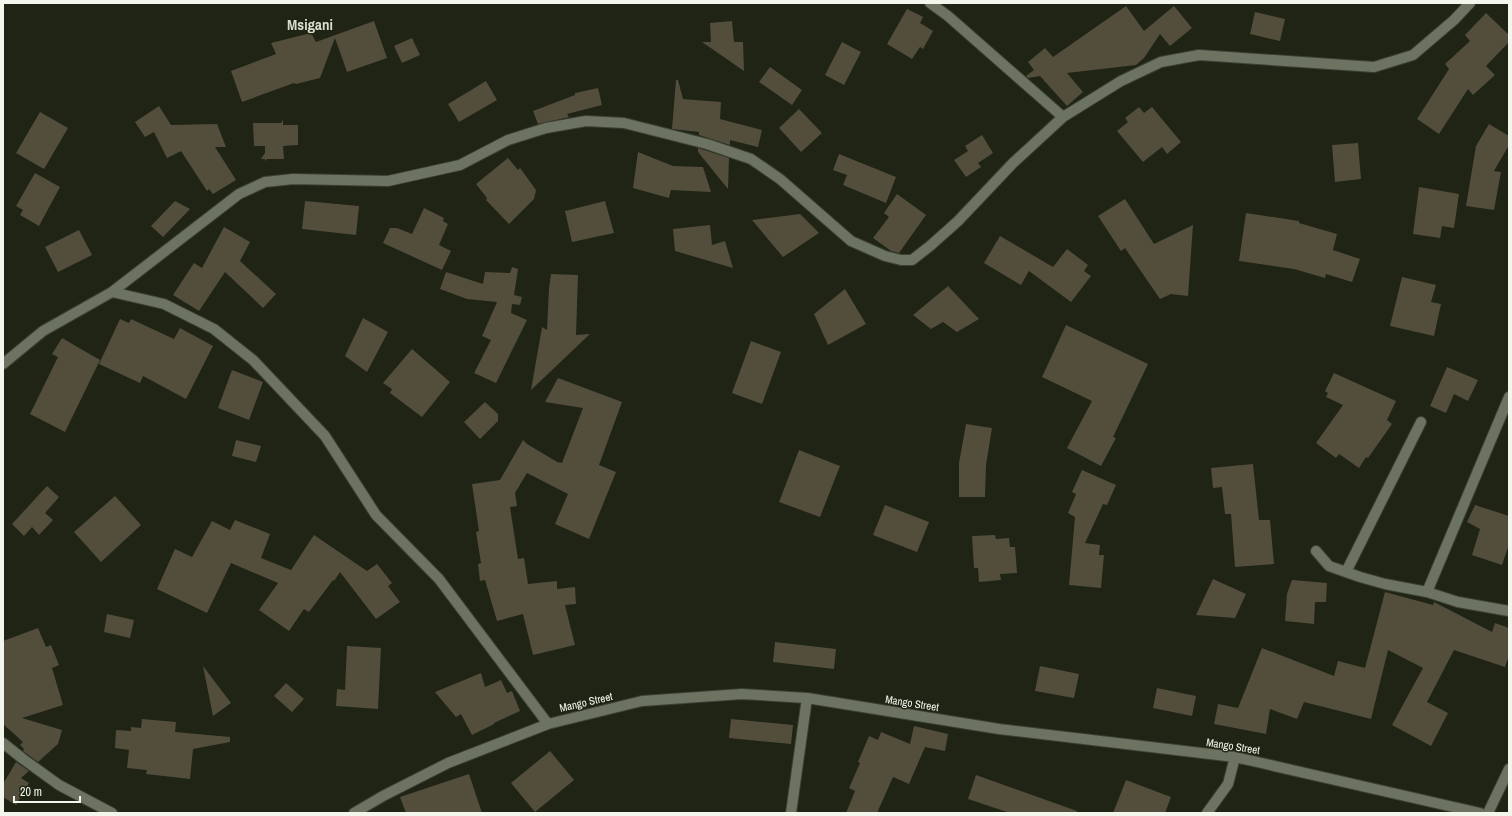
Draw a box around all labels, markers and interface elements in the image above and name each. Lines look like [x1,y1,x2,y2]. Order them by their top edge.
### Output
district label: Msigani [287,14,333,35]
street label: Mango Street [558,689,614,715]
street label: Mango Street [884,692,940,714]
street label: Mango Street [1205,735,1261,757]
scale bar [14,778,80,804]
text: 20 m [20,784,42,800]

